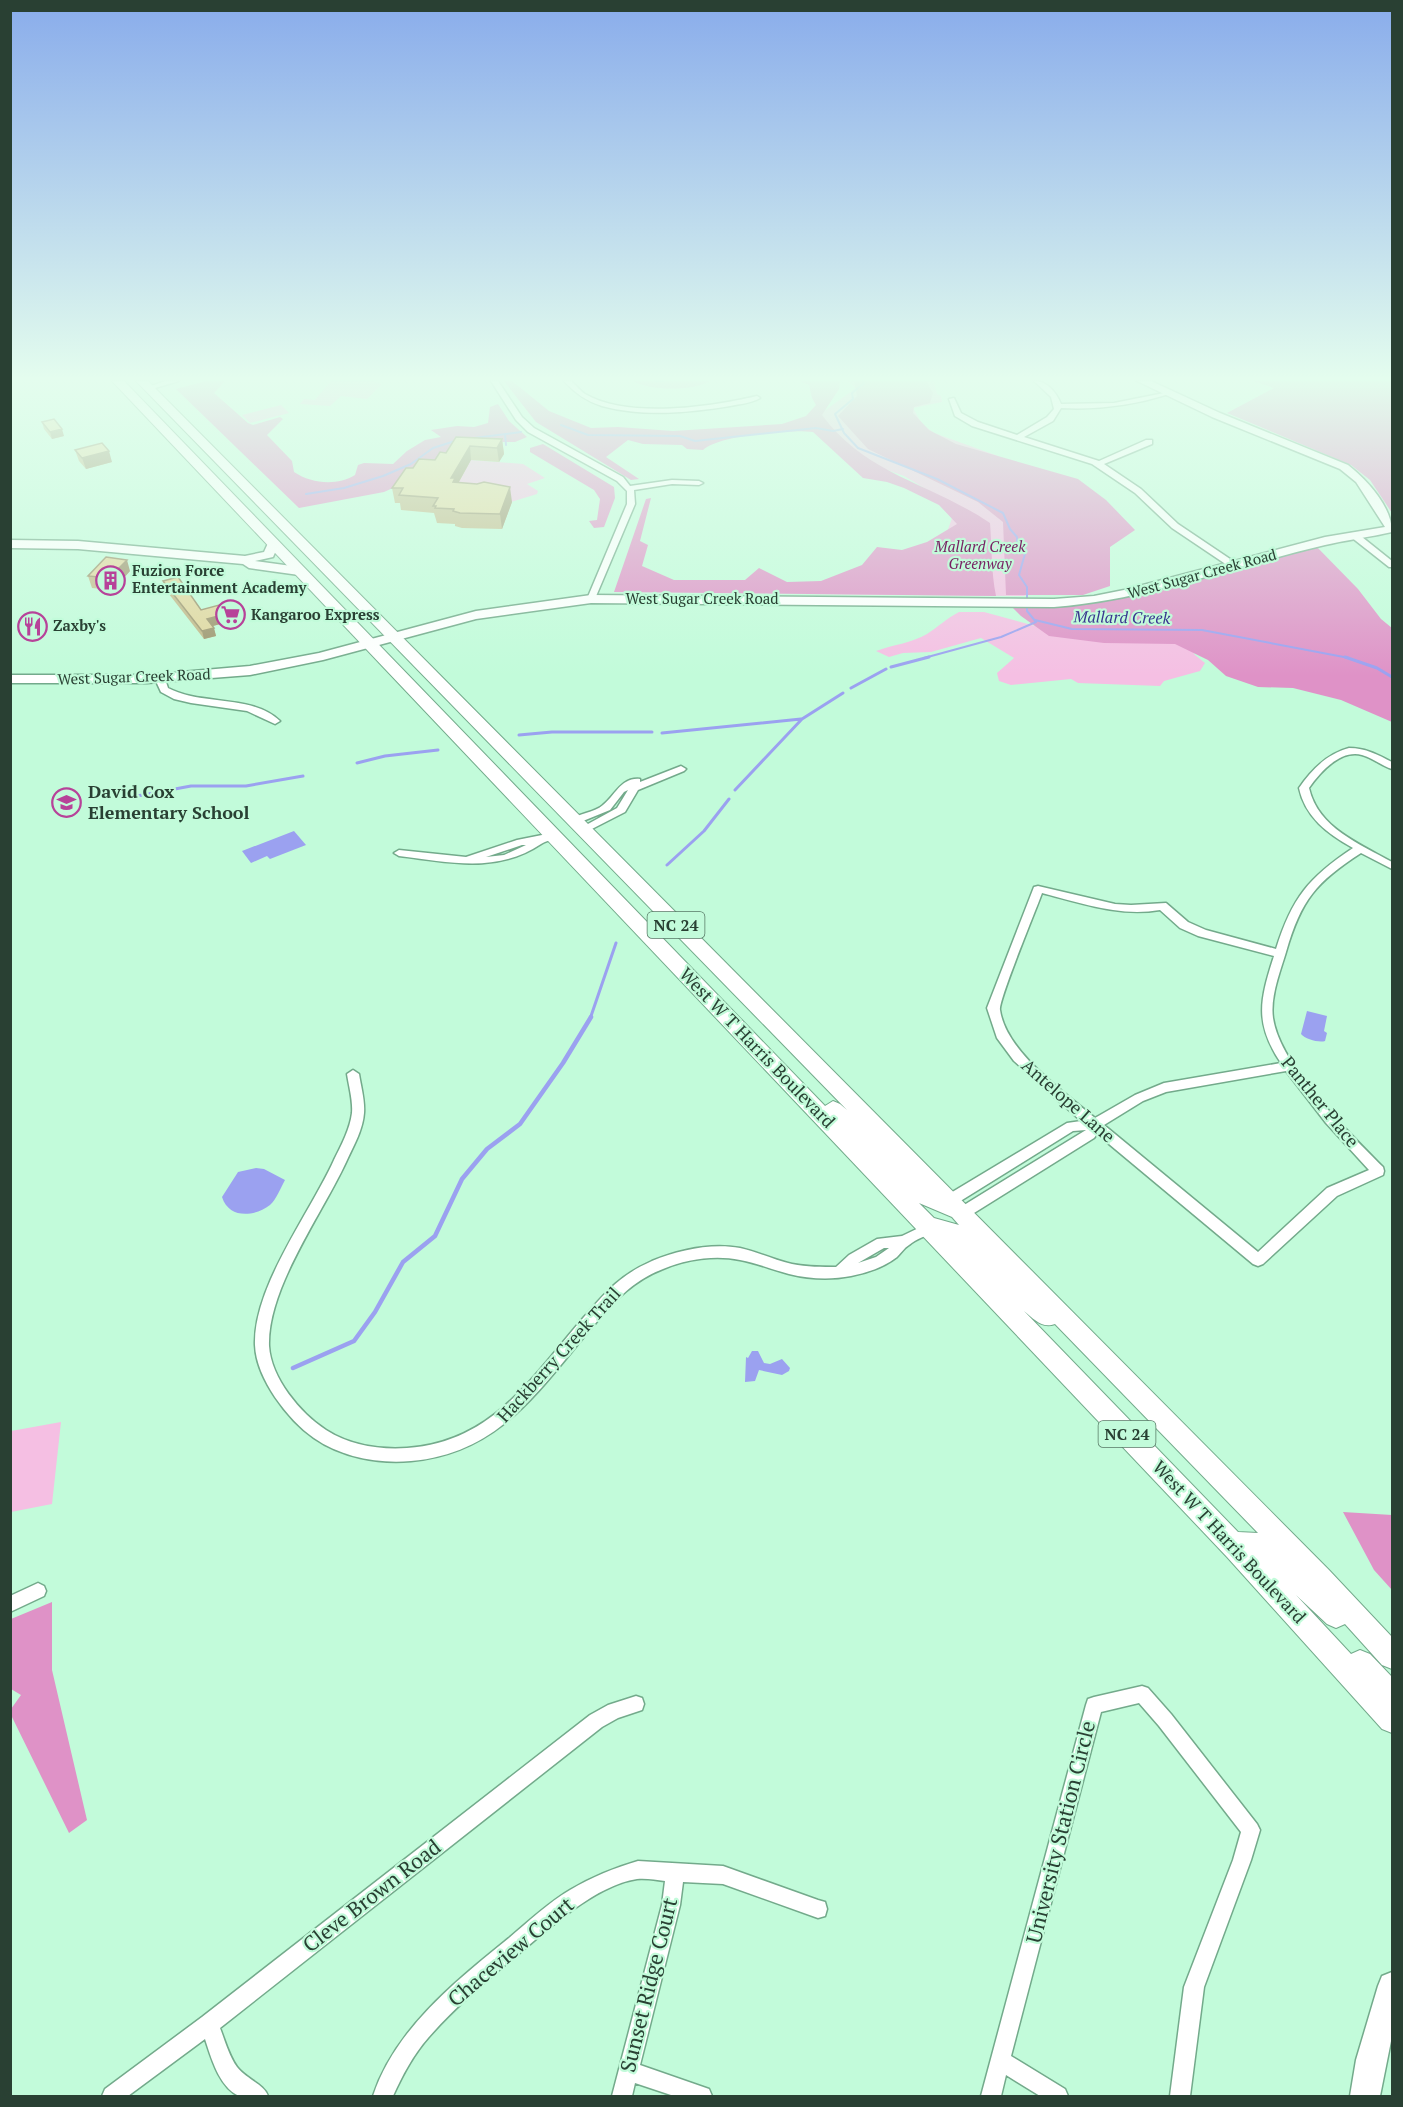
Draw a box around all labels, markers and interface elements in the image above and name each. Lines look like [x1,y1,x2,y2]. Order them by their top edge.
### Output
park label: Mallard Creek Greenway [934,536,1026,573]
street label: West Sugar Creek Road [1125,544,1278,603]
place label: Fuzion Force Entertainment Academy [132,560,308,597]
building icon: Fuzion Force Entertainment Academy [95,564,127,596]
street label: West Sugar Creek Road [625,588,779,608]
supermarket icon: Kangaroo Express [214,599,246,631]
place label: Kangaroo Express [251,604,380,624]
water label: Mallard Creek [1072,605,1171,629]
restaurant icon: Zaxby's [16,610,48,642]
place label: Zaxby's [53,615,106,635]
street label: West Sugar Creek Road [57,663,211,689]
place label: David Cox Elementary School [88,779,250,824]
school or university icon: David Cox Elementary School [51,786,83,818]
road number: NC 24 [648,912,704,938]
street label: West W T Harris Boulevard [675,962,841,1133]
street label: Panther Place [1277,1051,1365,1152]
street label: Antelope Lane [1017,1053,1120,1147]
street label: Hackberry Creek Trail [491,1282,625,1427]
road number: NC 24 [1098,1421,1156,1447]
street label: West W T Harris Boulevard [1148,1455,1312,1628]
street label: University Station Circle [1019,1718,1101,1946]
street label: Cleve Brown Road [297,1832,446,1958]
street label: Chaceview Court [441,1890,579,2012]
street label: Sunset Ridge Court [613,1894,683,2075]

